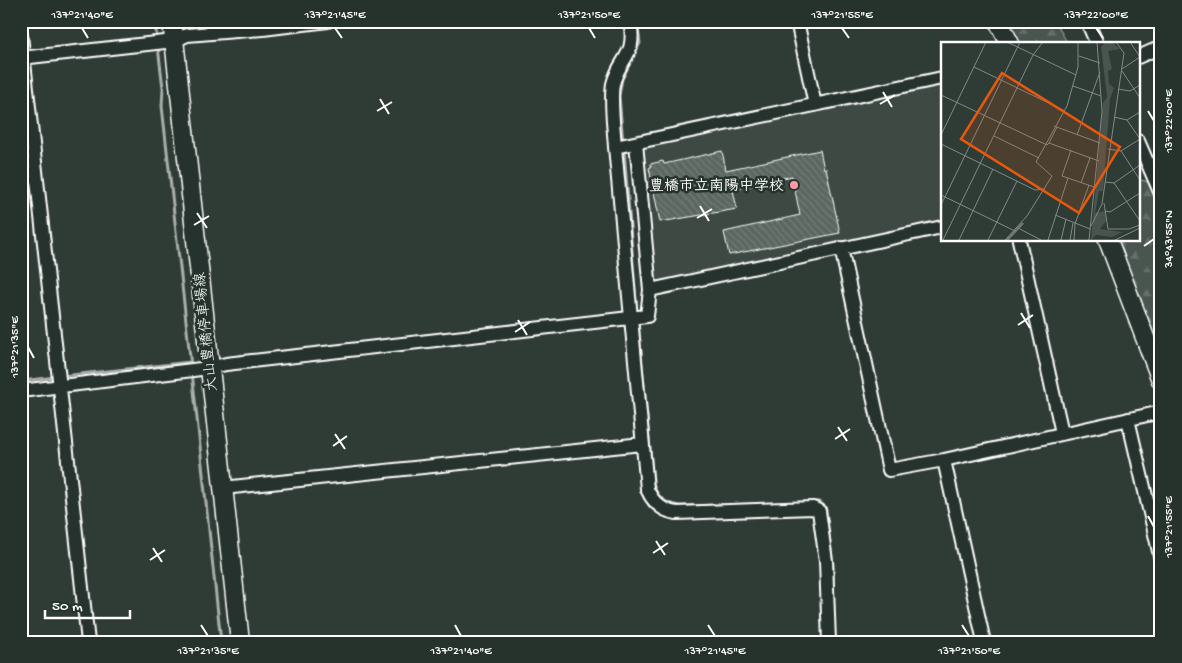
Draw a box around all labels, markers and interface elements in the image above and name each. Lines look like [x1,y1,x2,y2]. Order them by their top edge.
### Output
text: 137°21'40"E [50,9,113,23]
text: 137°21'45"E [304,9,366,23]
text: 137°21'50"E [557,9,621,23]
text: 137°21'55"E [810,9,873,23]
text: 137°22'00"E [1063,9,1128,23]
inset map [941,42,1140,241]
text: 137°22'00"E [1163,89,1177,154]
place label: 豊橋市立南陽中学校 [649,177,784,196]
marker: 豊橋市立南陽中学校 [788,179,800,191]
text: 34°43'55"N [1163,210,1177,269]
street label: 大山豊橋停車場線 [191,271,222,393]
text: 137°21'35"E [9,316,23,379]
text: 137°21'55"E [1163,496,1177,559]
scale bar [45,588,130,620]
text: 50 m [52,598,83,616]
text: 137°21'35"E [176,645,239,659]
text: 137°21'40"E [429,645,492,659]
text: 137°21'45"E [684,645,746,659]
text: 137°21'50"E [937,645,1001,659]

